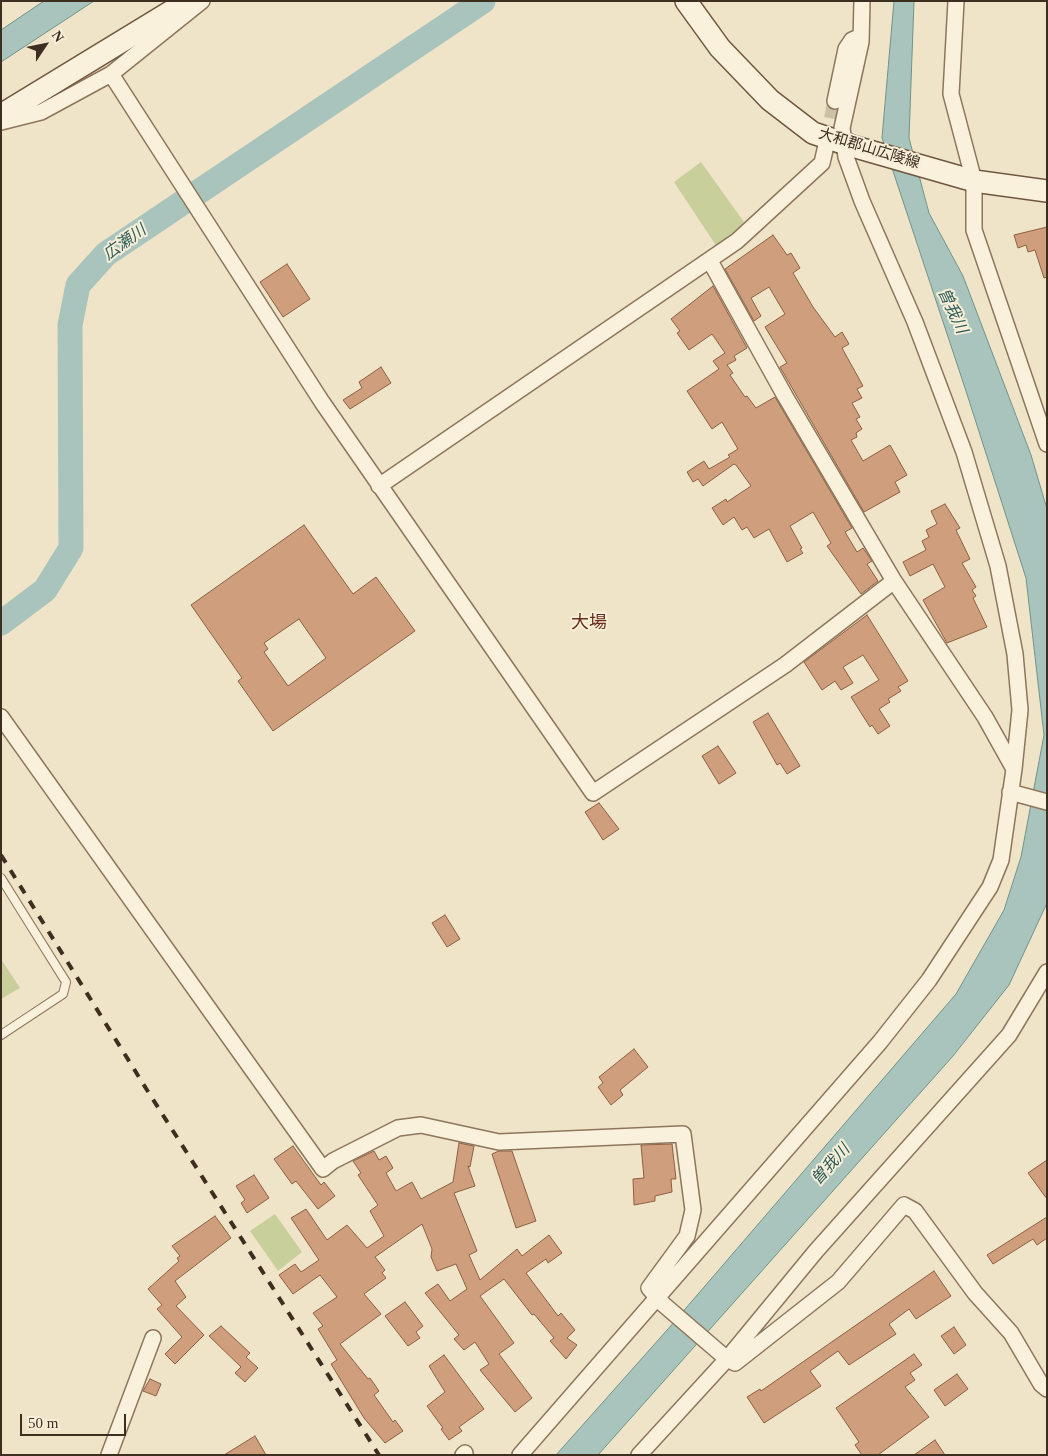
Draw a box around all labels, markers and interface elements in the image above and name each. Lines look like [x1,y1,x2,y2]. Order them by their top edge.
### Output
north arrow [20,20,70,70]
text: N [49,28,67,45]
street label: 大和郡山広陵線 [816,125,922,173]
water label: 広瀬川 [100,221,150,265]
water label: 曽我川 [933,285,971,337]
district label: 大場 [571,612,607,634]
water label: 曽我川 [808,1141,854,1189]
scale bar [22,1404,129,1436]
text: 50 m [28,1415,58,1431]

